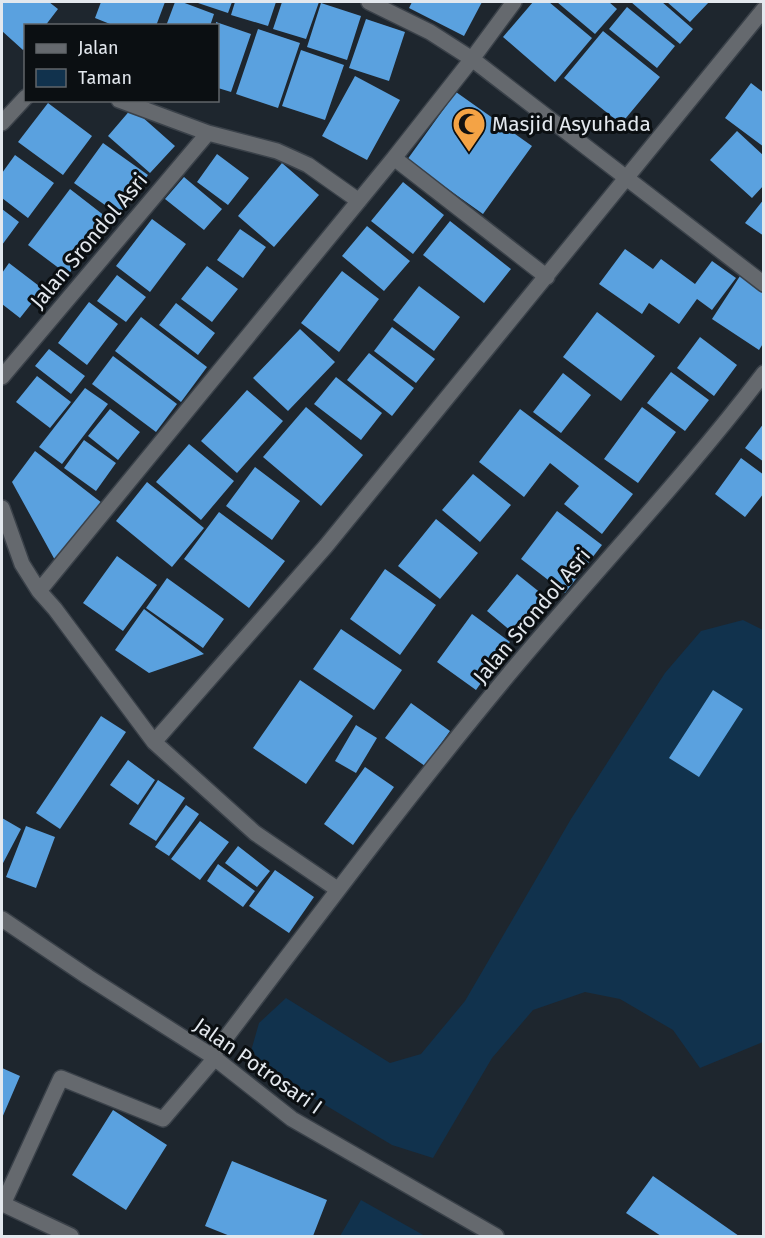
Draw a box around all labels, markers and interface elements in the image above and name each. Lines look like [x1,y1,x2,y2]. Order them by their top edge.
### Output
legend [24,24,219,102]
text: Jalan [78,37,119,59]
text: Taman [78,67,132,89]
mosque icon: Masjid Asyuhada [451,106,487,153]
place label: Masjid Asyuhada [492,111,651,137]
street label: Jalan Srondol Asri [25,168,153,314]
street label: Jalan Srondol Asri [468,543,596,689]
street label: Jalan Potrosari I [189,1012,327,1120]

